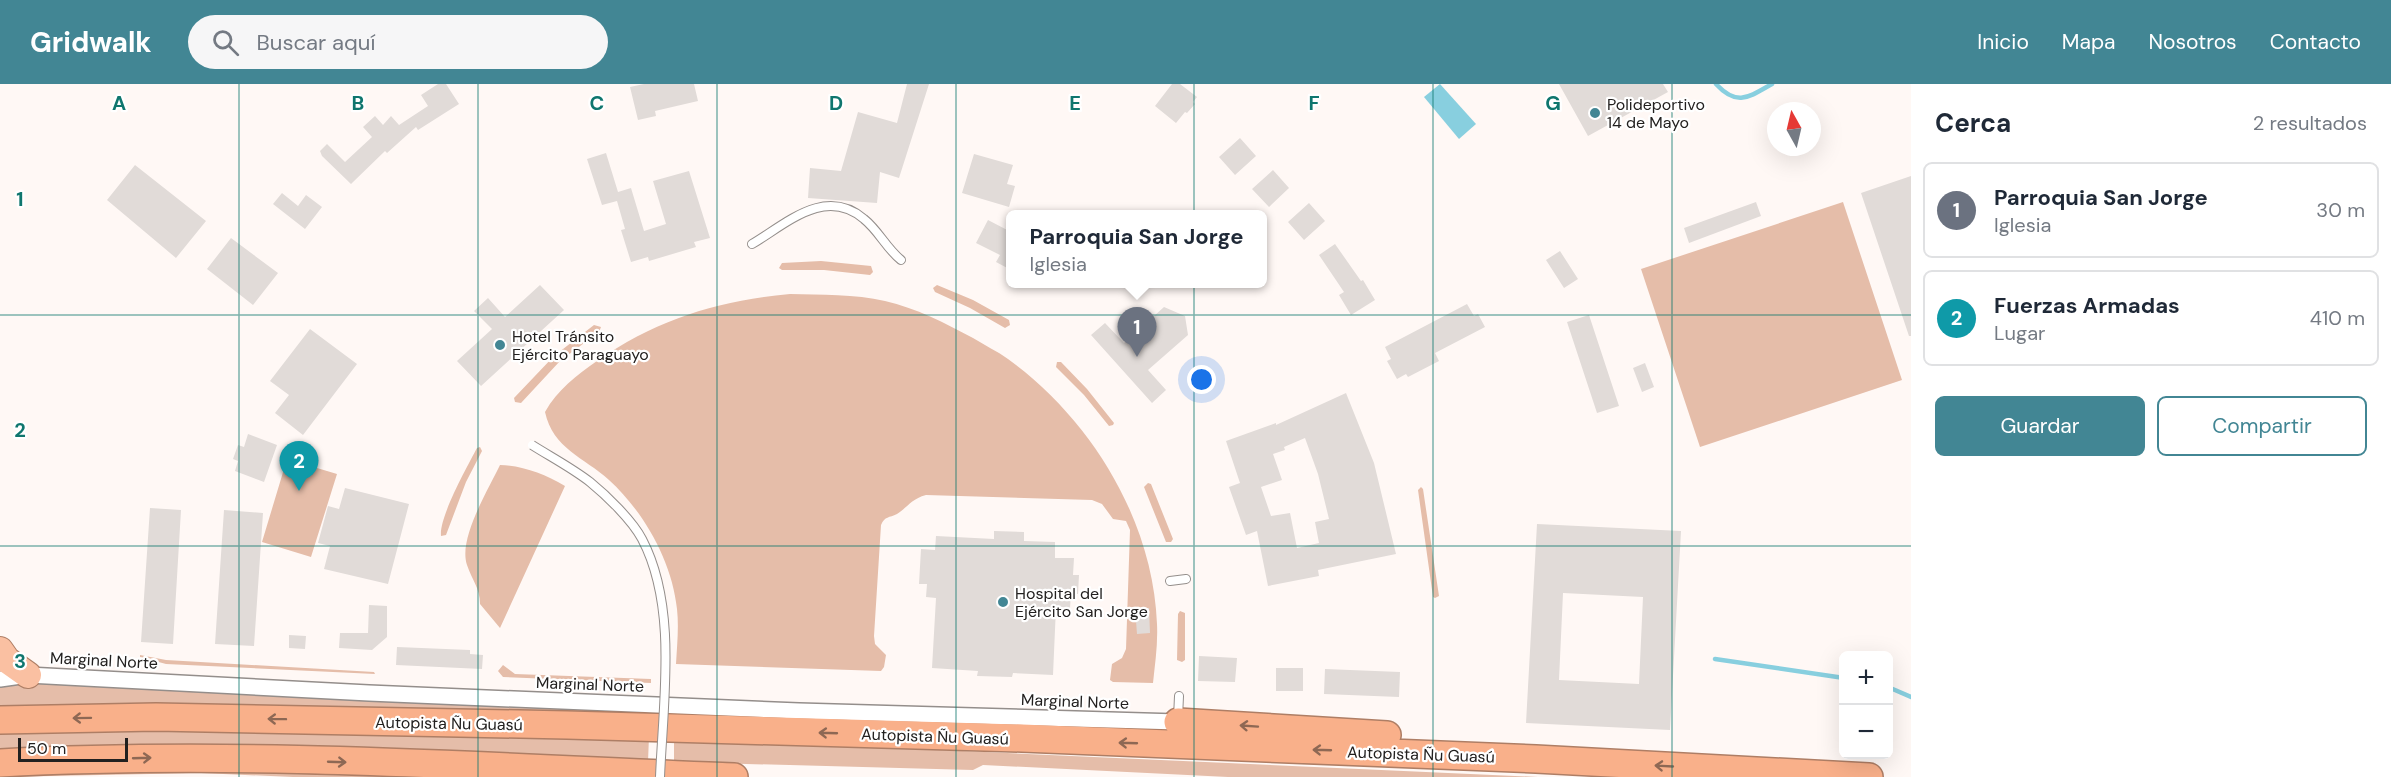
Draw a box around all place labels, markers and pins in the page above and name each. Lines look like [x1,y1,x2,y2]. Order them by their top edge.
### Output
place label: Polideportivo 14 de Mayo [1607,94,1705,133]
marker: Polideportivo 14 de Mayo [1588,106,1602,120]
pin: 1 [1118,308,1156,357]
place label: Hotel Tránsito Ejército Paraguayo [512,326,649,365]
marker: Hotel Tránsito Ejército Paraguayo [493,338,507,352]
pin: 2 [280,442,318,491]
place label: Hospital del Ejército San Jorge [1015,583,1148,622]
marker: Hospital del Ejército San Jorge [996,595,1010,609]

